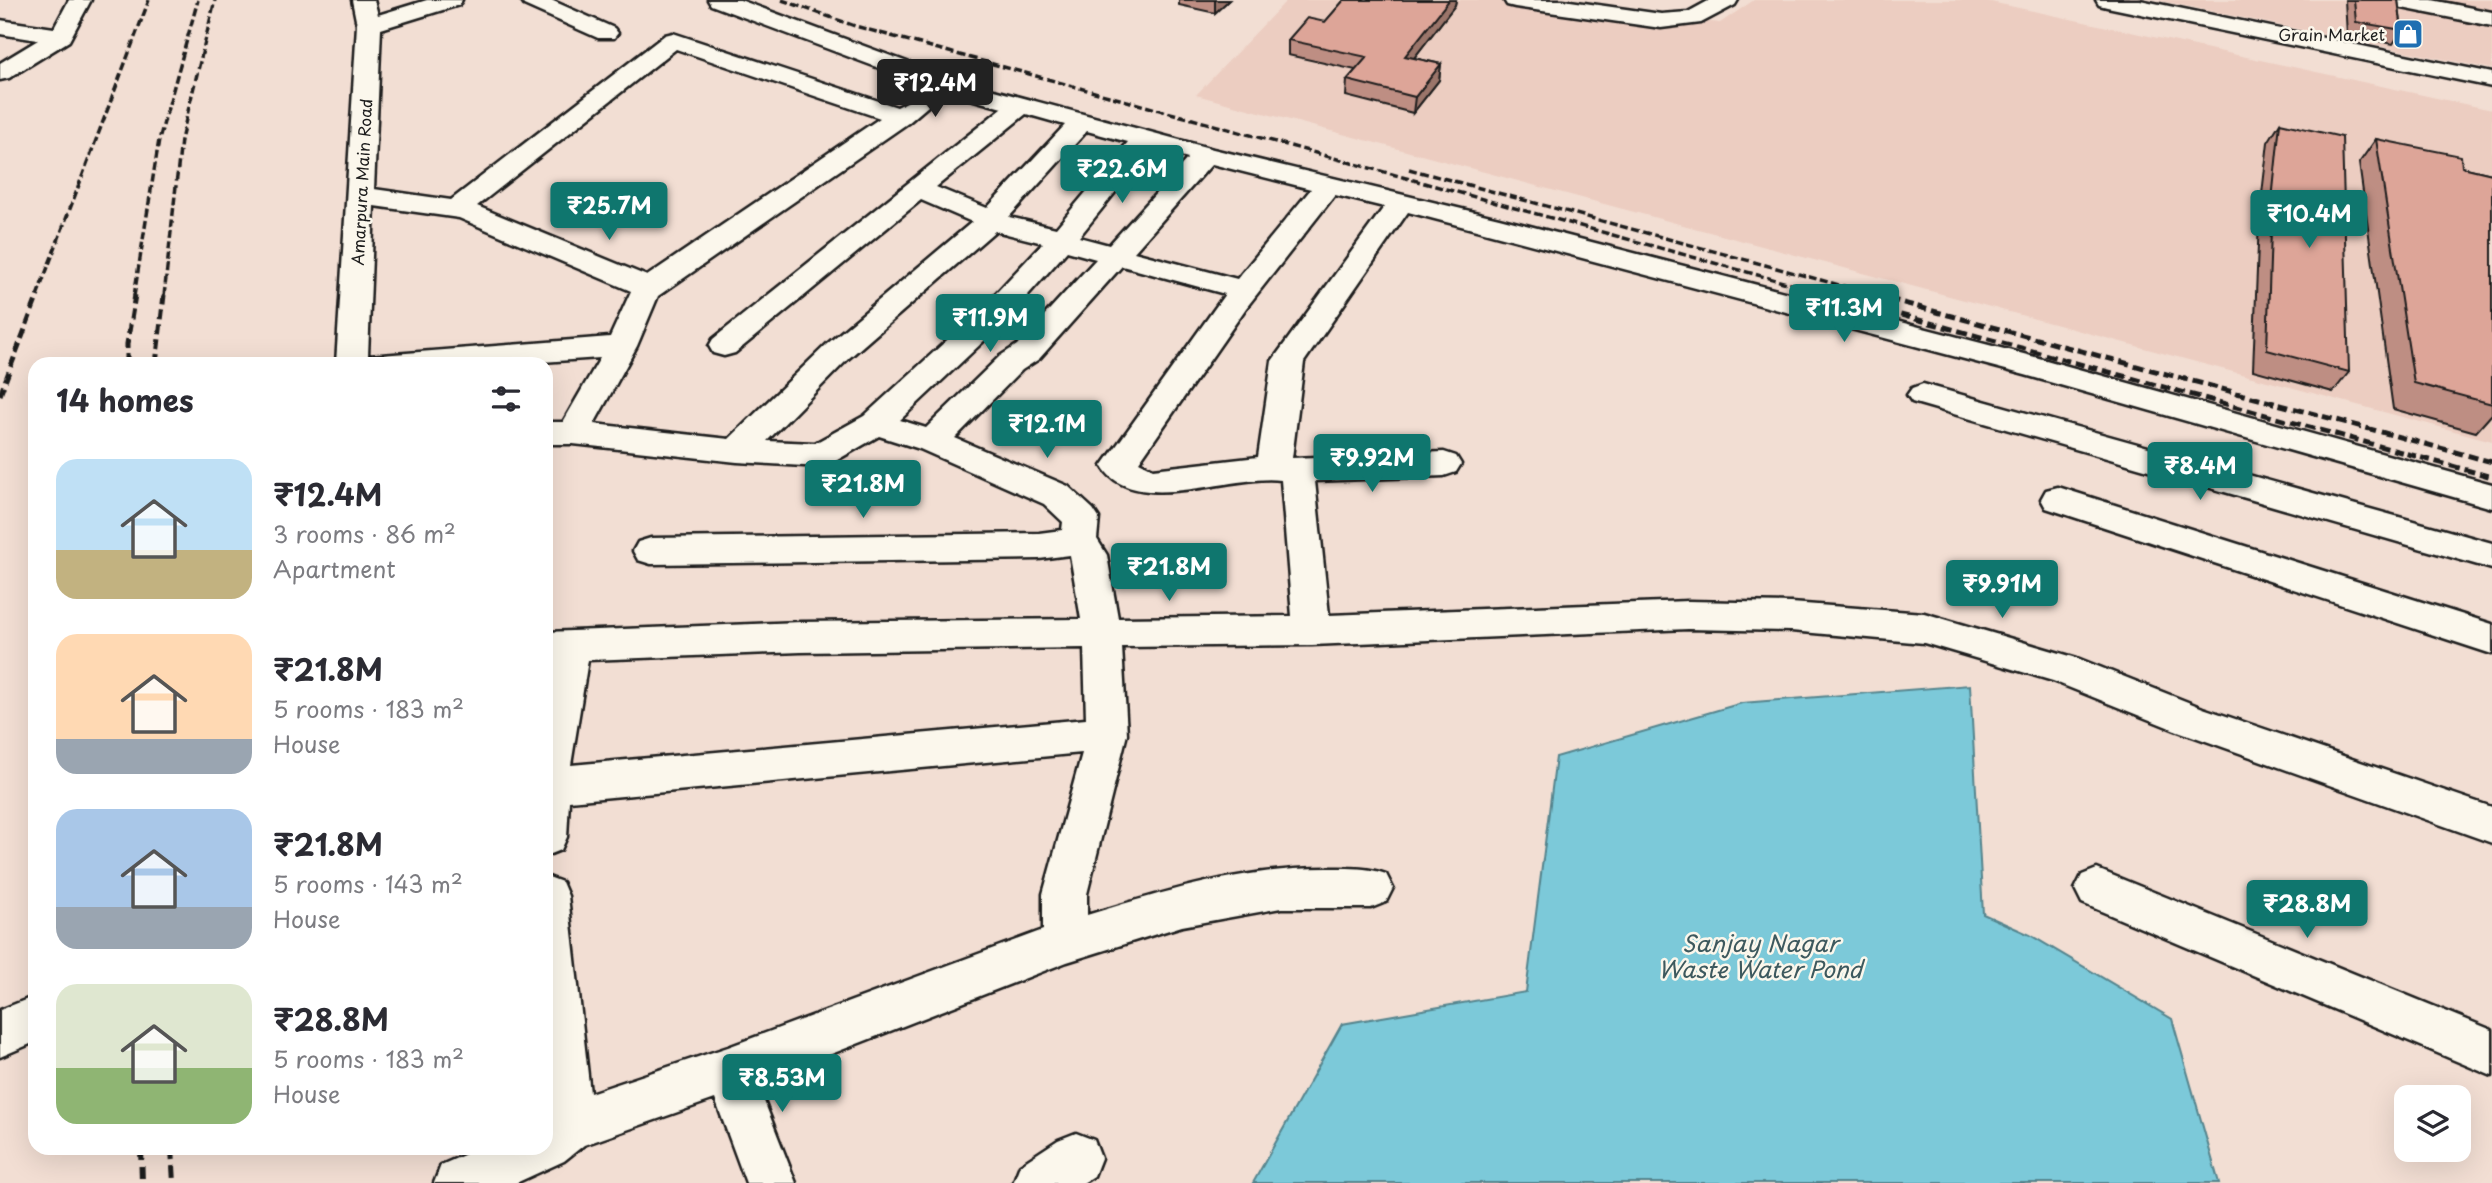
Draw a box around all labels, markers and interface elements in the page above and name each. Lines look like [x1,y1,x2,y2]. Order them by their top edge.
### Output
shop icon: Grain Market [2391,17,2425,51]
place label: Grain Market [2278,22,2385,46]
pin: ₹12.4M [878,60,992,119]
text: ₹12.4M [893,64,977,99]
street label: Amarpura Main Road [345,98,377,266]
pin: ₹22.6M [1065,146,1179,205]
text: ₹22.6M [1076,150,1168,185]
pin: ₹25.7M [552,182,666,242]
text: ₹25.7M [566,187,652,222]
pin: ₹10.4M [2252,190,2366,250]
text: ₹10.4M [2266,195,2352,230]
pin: ₹11.3M [1787,284,1901,344]
text: ₹11.3M [1805,289,1883,324]
pin: ₹11.9M [933,294,1047,354]
text: ₹11.9M [952,299,1028,334]
text: 14 homes [56,377,194,422]
icon: filters [487,380,525,418]
pin: ₹12.1M [990,400,1104,460]
text: ₹12.1M [1008,405,1086,440]
pin: ₹9.92M [1315,434,1429,494]
text: ₹9.92M [1329,439,1415,474]
pin: ₹8.4M [2151,442,2249,502]
text: ₹8.4M [2163,447,2237,482]
pin: ₹21.8M [806,461,920,520]
text: ₹21.8M [821,465,905,500]
text: ₹12.4M [273,471,382,516]
icon: home [112,487,196,571]
text: 3 rooms · 86 m² [273,516,456,551]
pin: ₹21.8M [1112,544,1226,603]
text: ₹21.8M [1127,548,1211,583]
text: Apartment [273,551,396,586]
pin: ₹9.91M [1945,560,2059,620]
text: ₹9.91M [1962,565,2042,600]
text: ₹21.8M [273,646,383,691]
icon: home [112,662,196,746]
text: 5 rooms · 183 m² [273,691,464,726]
text: House [273,726,340,761]
text: ₹21.8M [273,821,383,866]
icon: home [112,837,196,921]
text: 5 rooms · 143 m² [273,866,463,901]
pin: ₹28.8M [2250,880,2364,940]
text: ₹28.8M [2263,885,2351,920]
text: House [273,901,340,936]
water label: Sanjay Nagar Waste Water Pond [1658,925,1865,986]
text: ₹28.8M [273,996,389,1041]
icon: home [112,1012,196,1096]
text: 5 rooms · 183 m² [273,1041,464,1076]
pin: ₹8.53M [725,1054,839,1114]
text: ₹8.53M [738,1059,826,1094]
text: House [273,1076,340,1111]
map controls [2394,1085,2471,1162]
button: layers [2394,1085,2471,1162]

